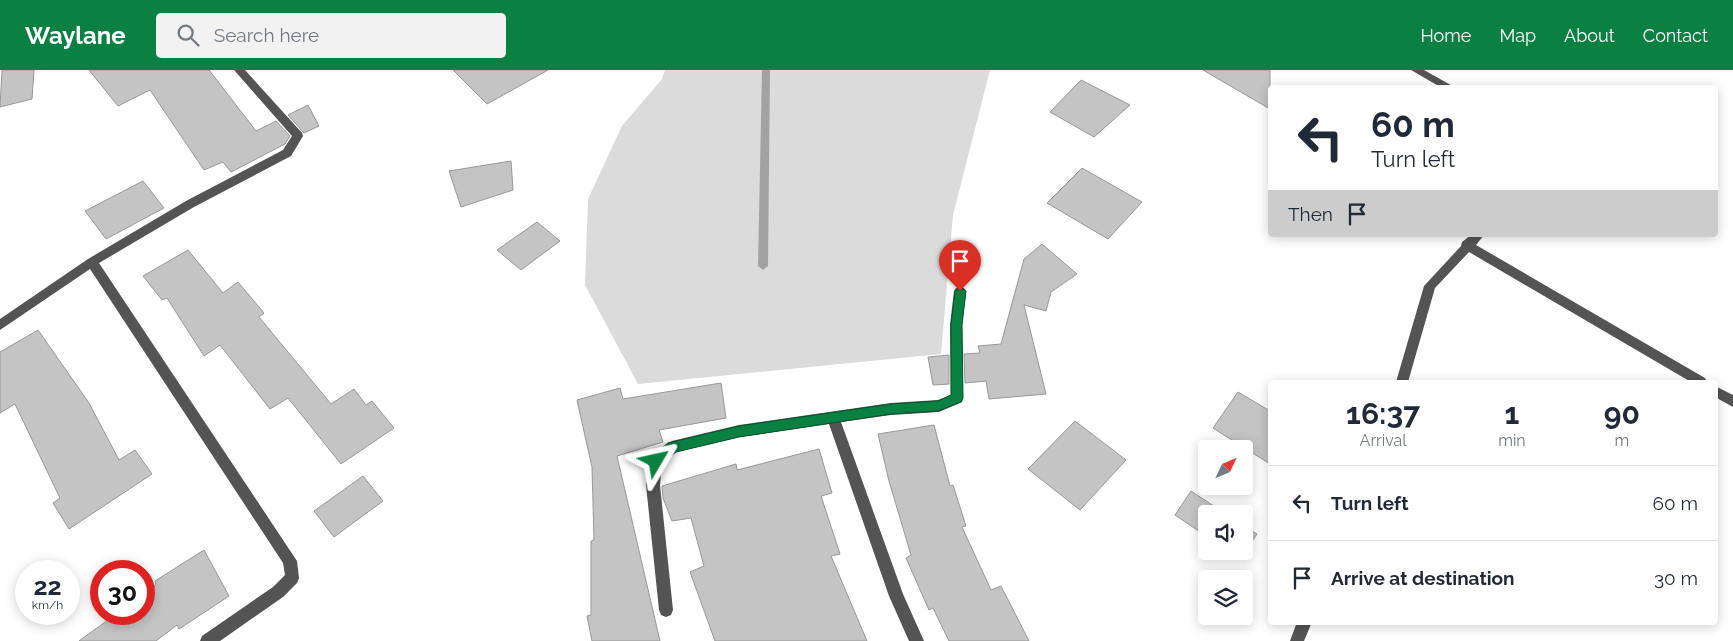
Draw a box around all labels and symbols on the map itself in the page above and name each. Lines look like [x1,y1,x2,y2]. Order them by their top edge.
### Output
pin [939,240,981,291]
position arrow [629,434,681,486]
north arrow [1198,440,1252,495]
speed limit sign: 30 [90,560,155,625]

